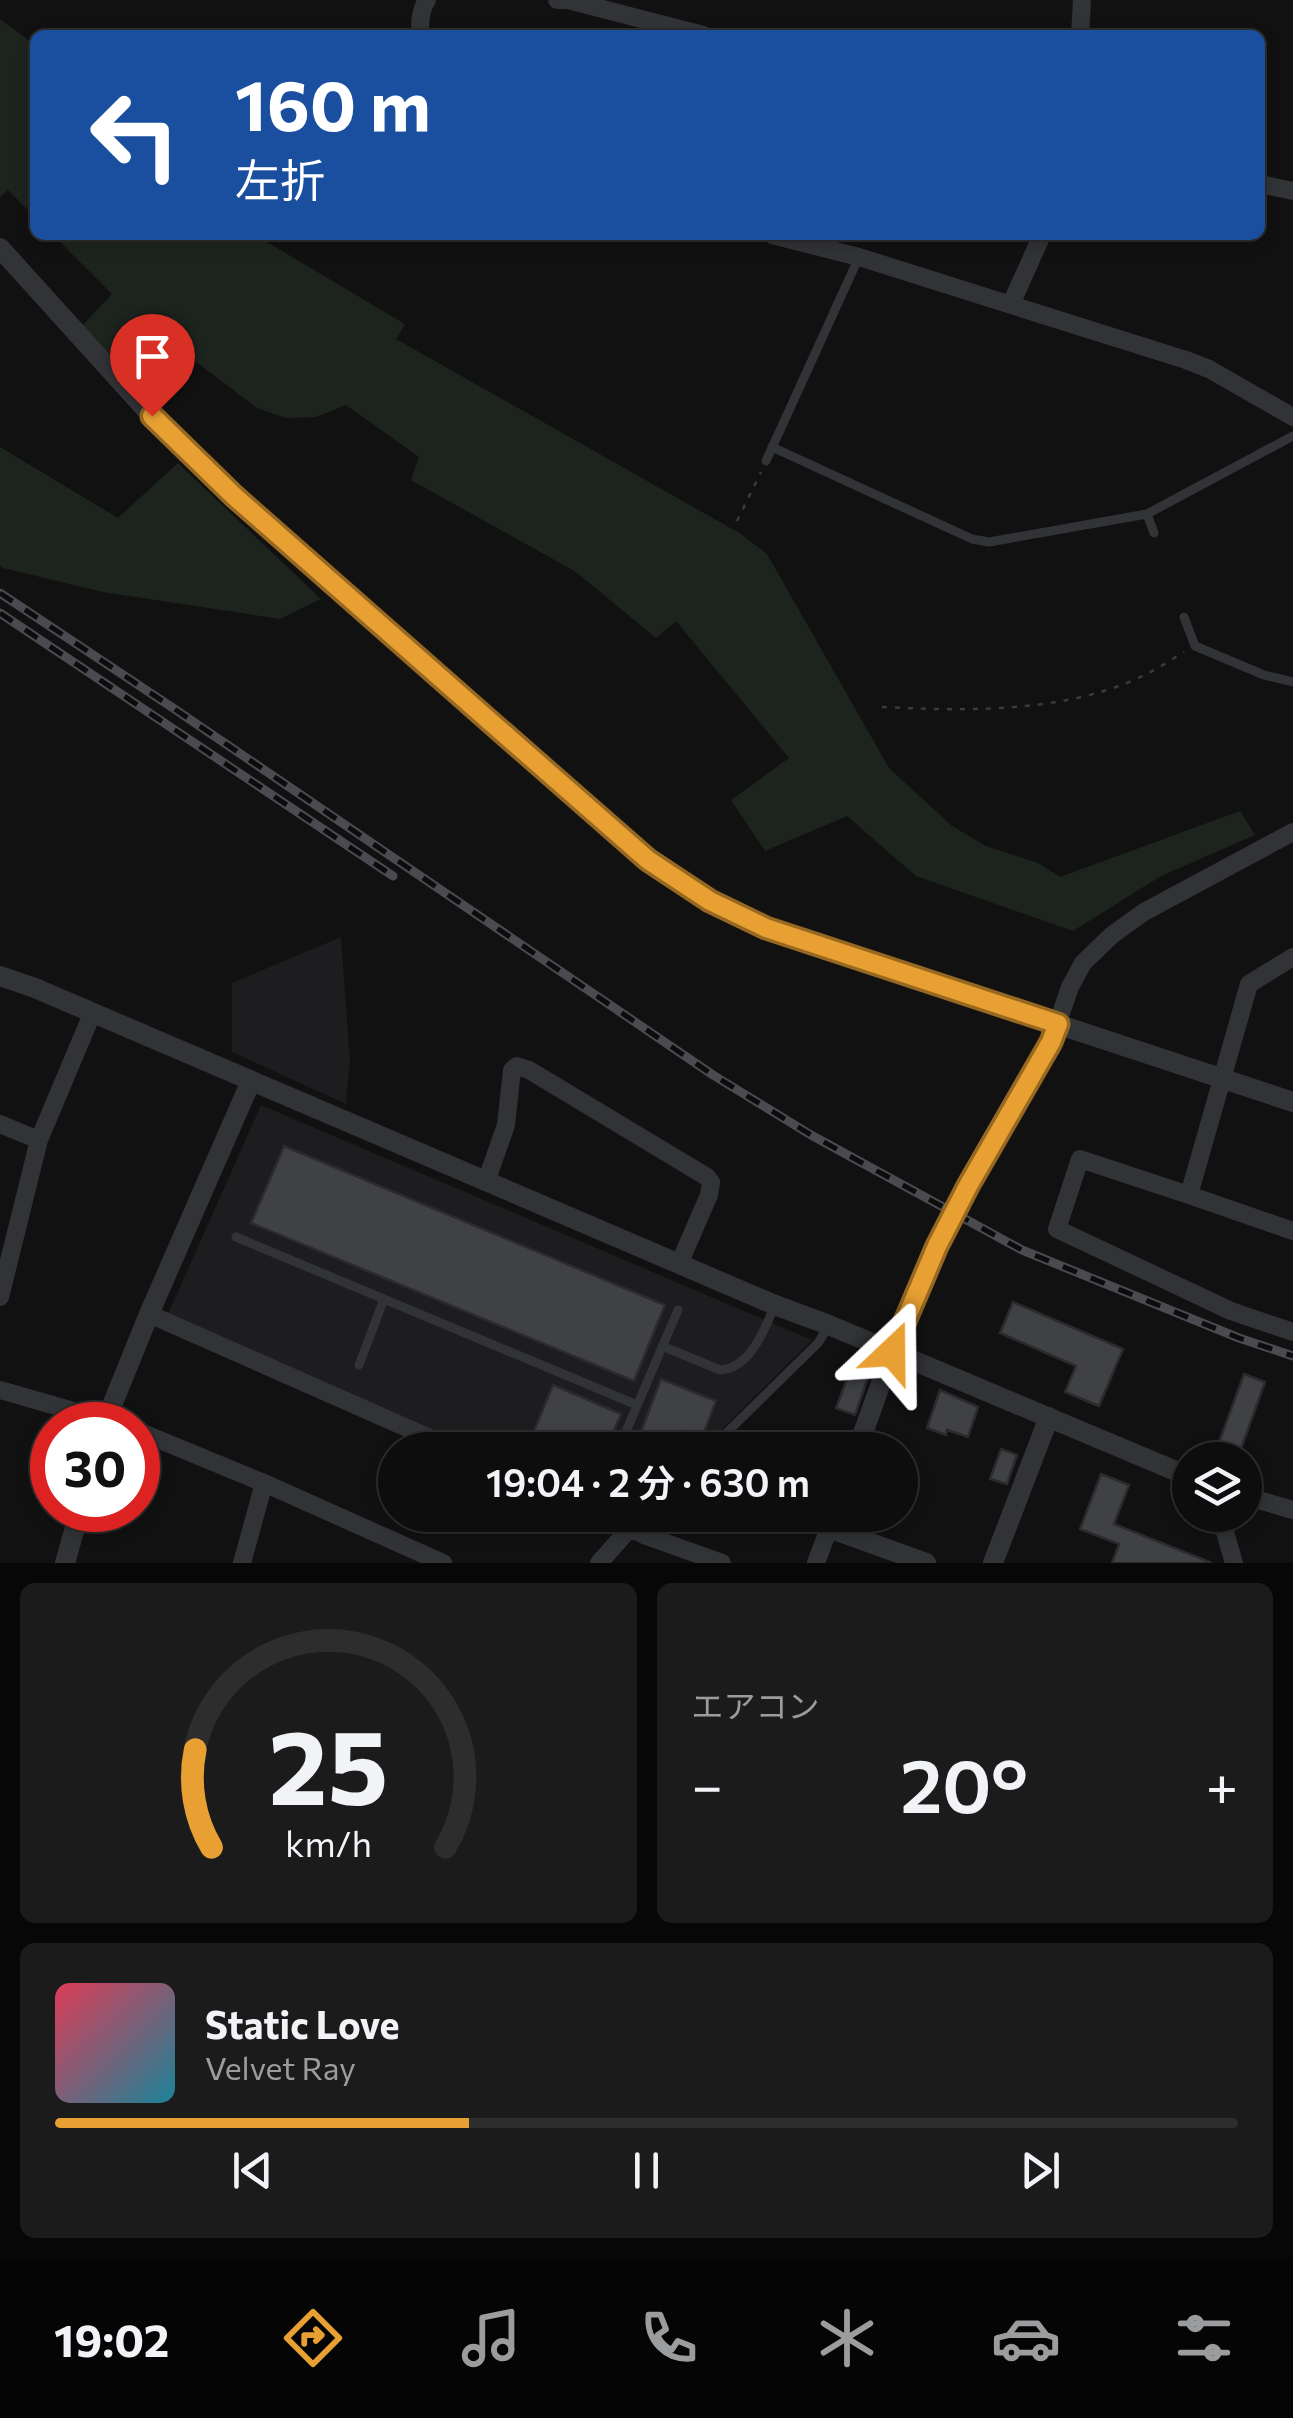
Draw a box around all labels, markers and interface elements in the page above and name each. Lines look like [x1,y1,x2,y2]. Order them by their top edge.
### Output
text: 160 m [235,60,431,145]
icon: left [70,70,200,200]
text: 左折 [235,151,325,206]
pin [110,314,195,417]
icon: arrive [125,329,180,384]
position arrow [840,1300,944,1404]
speed limit sign: 30 [30,1402,160,1532]
map controls [1172,1442,1262,1532]
button: layers [1172,1442,1262,1532]
text: 19:04 · 2 分 · 630 m [486,1458,810,1505]
text: エアコン [692,1685,820,1725]
text: 25 [268,1699,388,1826]
text: 20° [900,1737,1028,1828]
text: − [692,1750,723,1817]
text: + [1206,1750,1238,1817]
text: km/h [285,1821,372,1864]
text: Static Love [205,2000,400,2047]
text: Velvet Ray [205,2047,356,2087]
icon: previous [225,2143,280,2198]
icon: pause [619,2143,674,2198]
icon: next [1013,2143,1068,2198]
icon: directions [278,2303,348,2373]
icon: music [456,2303,526,2373]
icon: phone [634,2303,704,2373]
icon: climate [812,2303,882,2373]
icon: car [991,2303,1061,2373]
icon: filters [1169,2303,1239,2373]
text: 19:02 [54,2311,169,2366]

